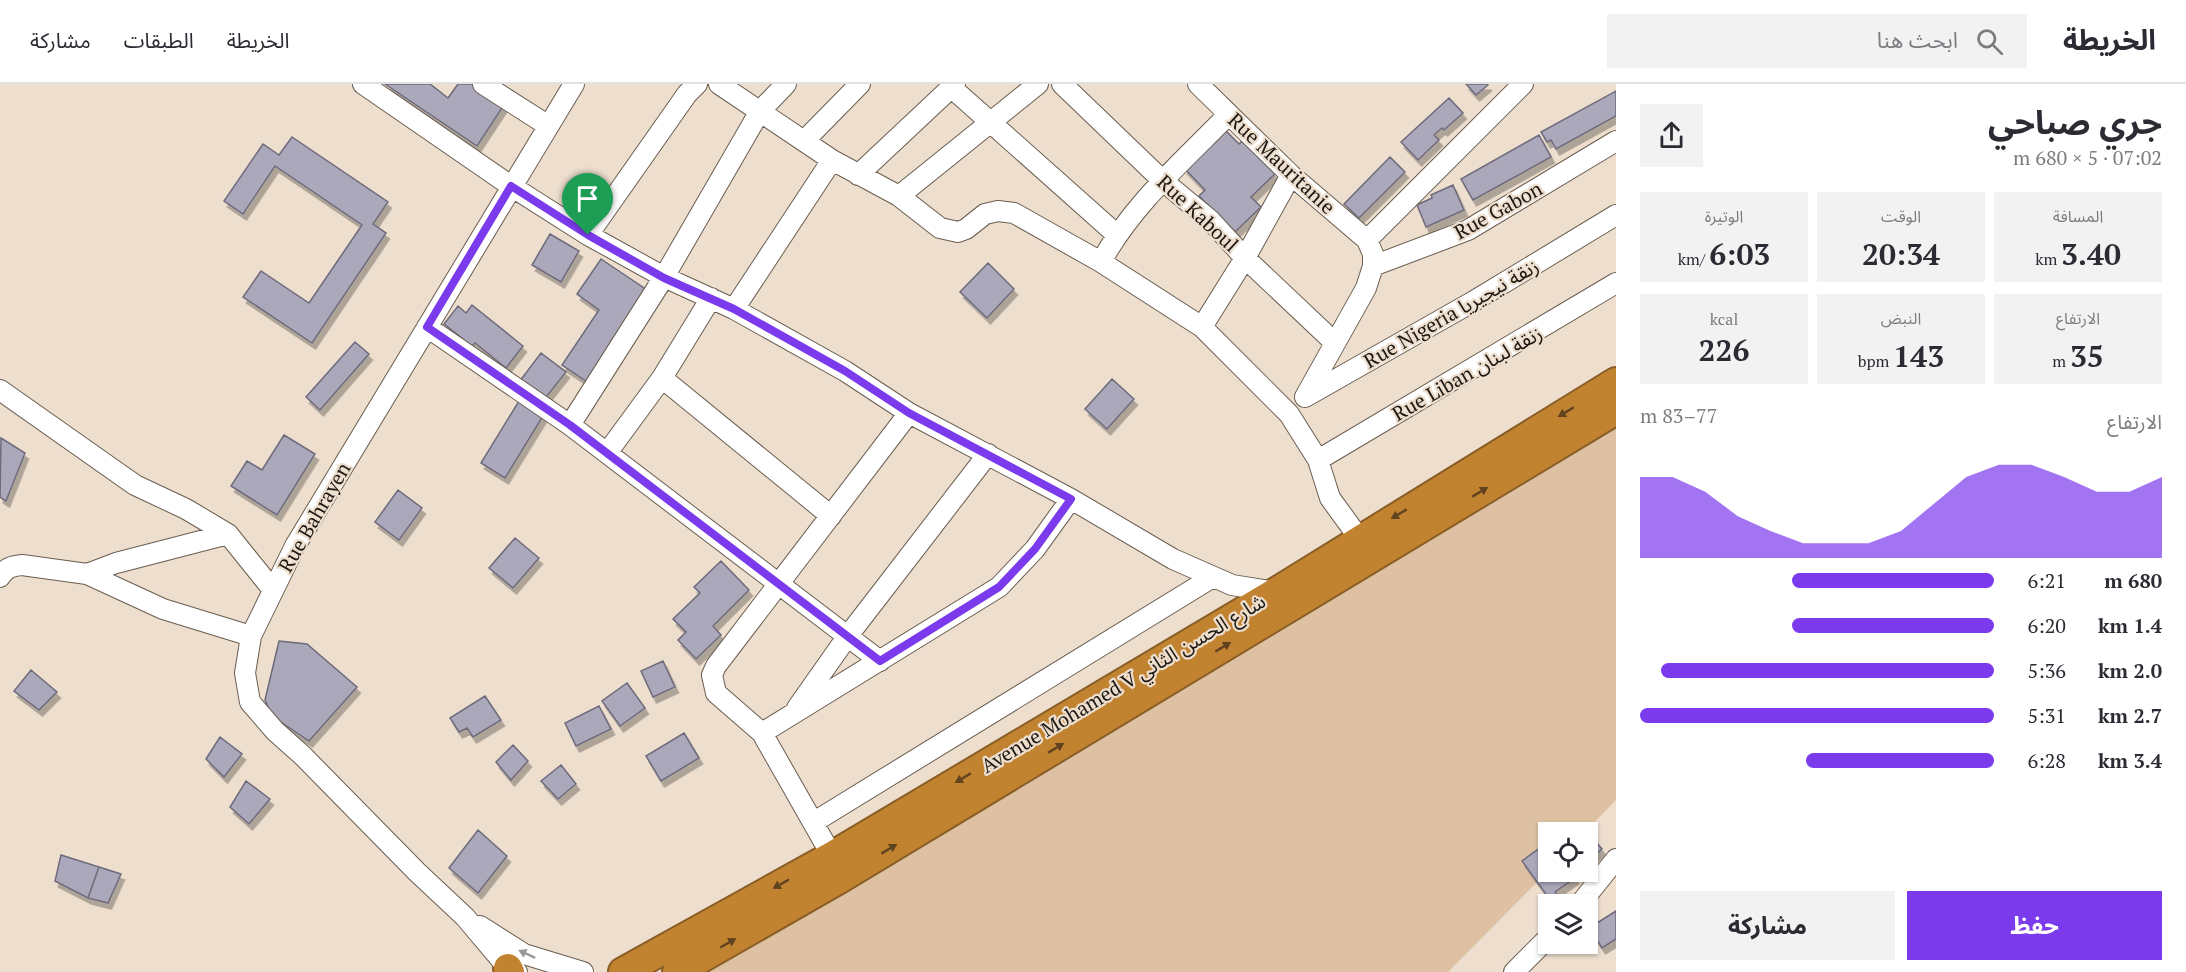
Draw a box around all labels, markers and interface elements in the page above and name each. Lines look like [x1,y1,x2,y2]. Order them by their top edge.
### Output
search box [1607,14,2027,68]
text: الخريطة [2063,21,2156,58]
text: ابحث هنا [1877,25,1958,54]
icon: search [1973,25,2006,58]
text: مشاركة [30,26,91,54]
text: الطبقات [124,26,194,54]
text: الخريطة [227,26,290,54]
text: جري صباحي [1988,100,2162,143]
button: share [1640,104,1703,167]
street label: Rue Mauritanie [1223,106,1341,220]
text: 07:02 · 5 × 680 m [2013,144,2162,171]
street label: Rue Kaboul [1152,168,1244,258]
pin [562,173,613,235]
street label: Rue Gabon [1449,175,1547,245]
icon: arrive [571,182,604,215]
text: الوتيرة [1705,205,1743,227]
text: الوقت [1881,205,1921,227]
text: المسافة [2053,205,2103,227]
text: 6:03 [1709,234,1770,274]
text: 20:34 [1862,234,1940,274]
text: 3.40 [2061,234,2121,274]
text: /km [1678,248,1709,270]
text: km [2035,248,2061,270]
street label: Rue Nigeria زنقة نيجيريا [1359,252,1543,374]
text: النبض [1881,307,1921,329]
text: الارتفاع [2056,307,2100,329]
text: kcal [1710,308,1738,330]
street label: Rue Liban زنقة لبنان [1387,319,1547,427]
text: 226 [1699,330,1749,370]
text: 143 [1893,336,1944,376]
text: 35 [2070,336,2104,376]
text: bpm [1858,350,1893,372]
text: m [2052,350,2070,372]
text: 77–83 m [1640,402,1717,429]
one-way arrow [1558,407,1574,418]
text: الارتفاع [2107,408,2162,435]
street label: Rue Bahrayen [272,457,356,577]
one-way arrow [1472,486,1488,497]
one-way arrow [1391,508,1407,519]
text: 6:21 [2027,567,2066,594]
text: 680 m [2104,567,2162,594]
street label: Avenue Mohamed V شارع الحسن الثاني [976,587,1272,781]
text: 6:20 [2027,612,2066,639]
text: 1.4 km [2098,612,2162,639]
one-way arrow [1215,641,1231,652]
text: 5:36 [2027,657,2066,684]
text: 2.0 km [2098,657,2162,684]
text: 5:31 [2027,702,2066,729]
text: 2.7 km [2098,702,2162,729]
one-way arrow [1048,742,1064,753]
text: 6:28 [2027,747,2066,774]
text: 3.4 km [2098,747,2162,774]
one-way arrow [954,773,971,783]
map controls [1538,822,1598,954]
button: locate [1538,822,1598,882]
one-way arrow [881,843,897,854]
one-way arrow [772,879,789,889]
button: مشاركة [1640,891,1895,960]
button: حفظ [1907,891,2162,960]
button: layers [1538,894,1598,954]
one-way arrow [719,938,736,948]
one-way arrow [519,950,536,959]

